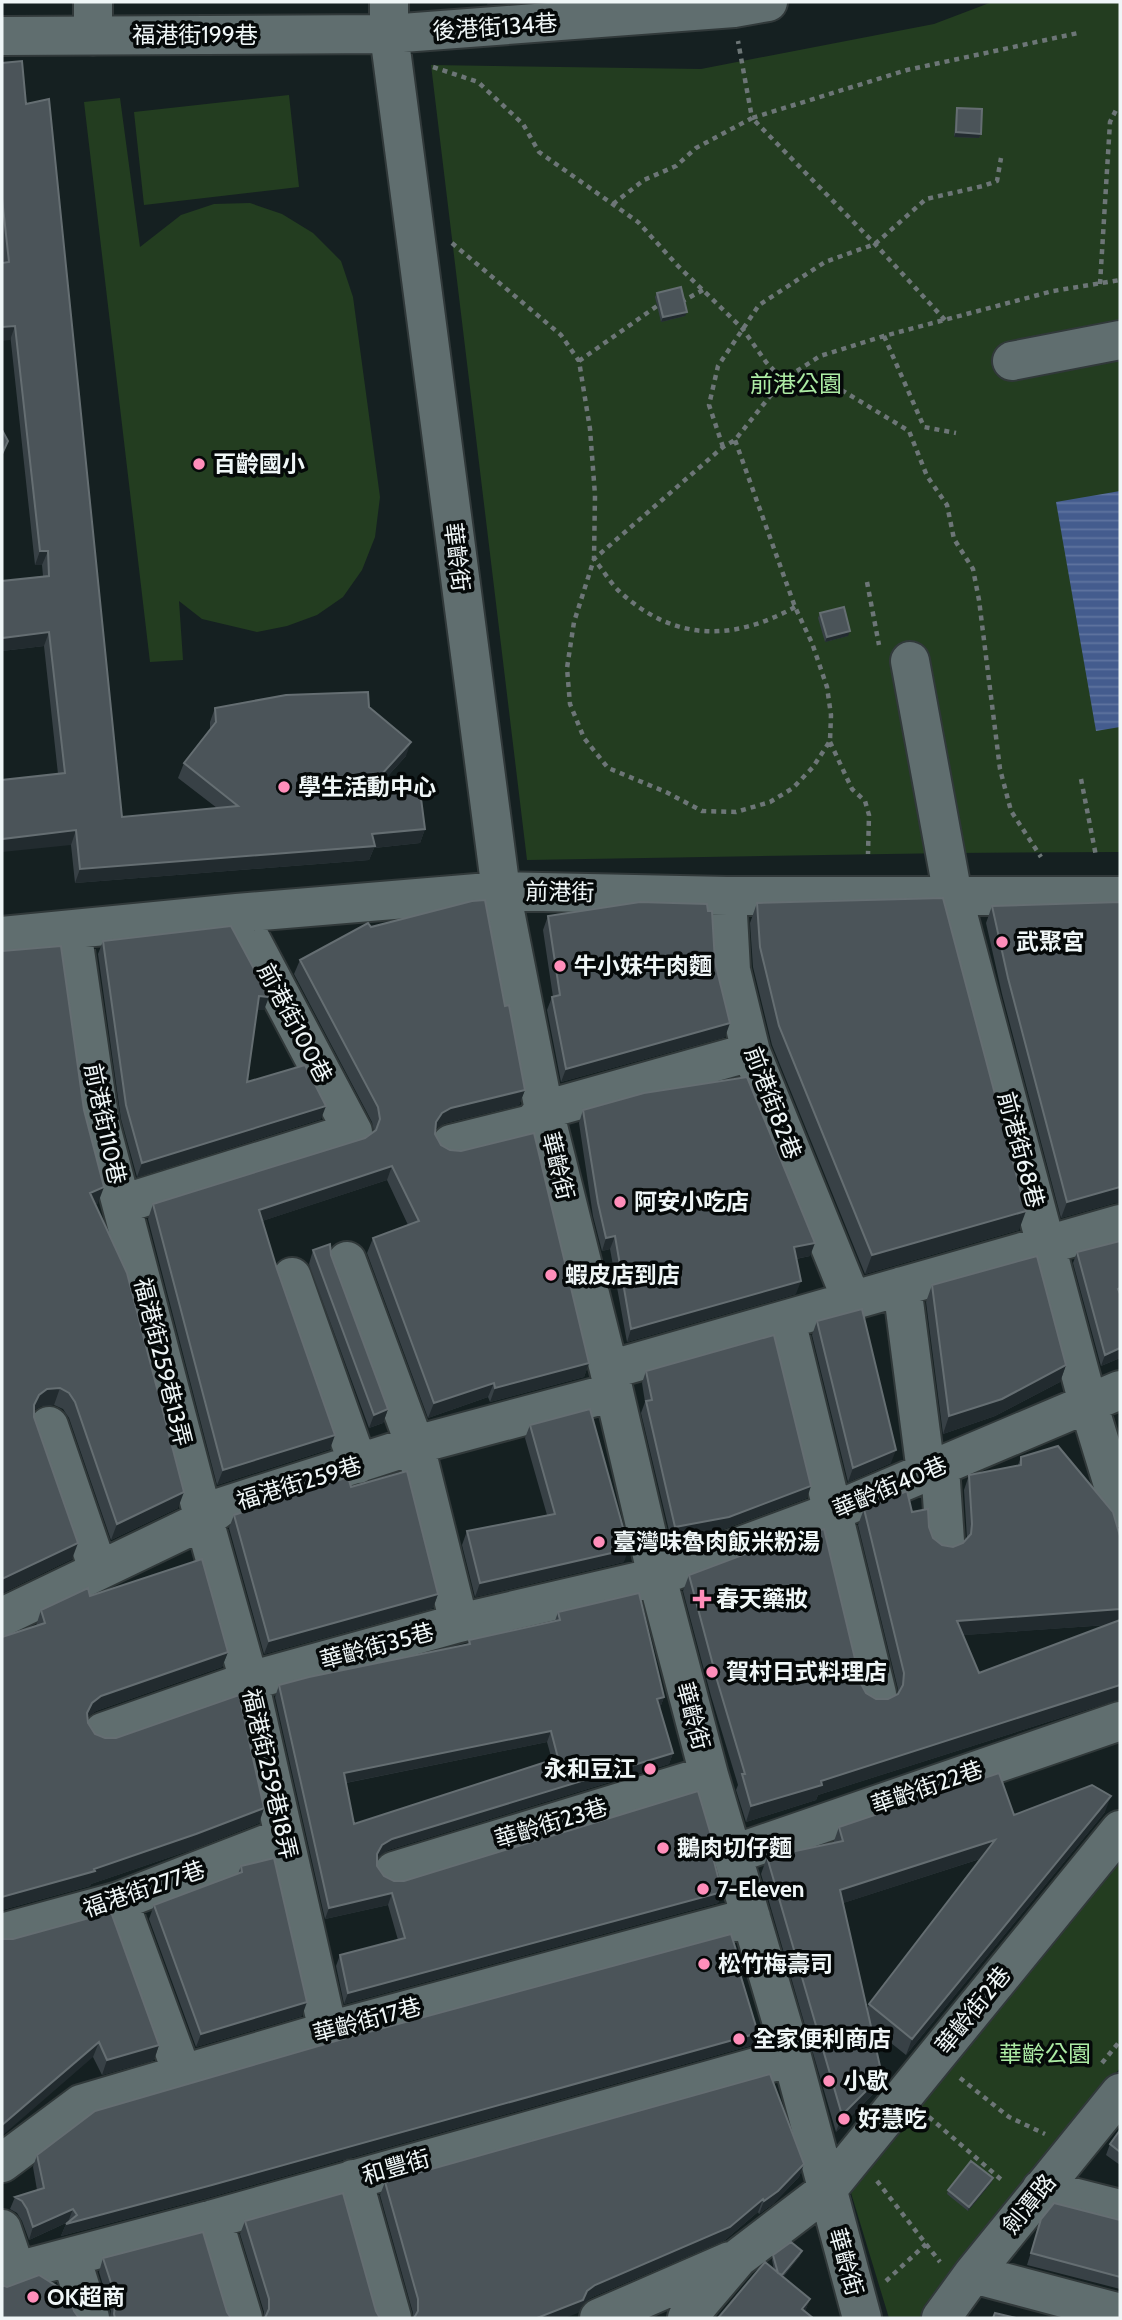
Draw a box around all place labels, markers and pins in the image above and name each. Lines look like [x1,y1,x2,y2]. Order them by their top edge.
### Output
place label: 百齡國小 [213,450,305,478]
marker: 百齡國小 [191,456,207,472]
place label: 學生活動中心 [298,773,436,801]
marker: 學生活動中心 [276,779,292,795]
place label: 武聚宮 [1016,928,1085,956]
marker: 武聚宮 [994,934,1010,950]
place label: 牛小妹牛肉麵 [574,952,712,980]
marker: 牛小妹牛肉麵 [552,958,568,974]
place label: 阿安小吃店 [634,1188,749,1216]
marker: 阿安小吃店 [612,1194,628,1210]
place label: 蝦皮店到店 [565,1261,680,1289]
marker: 蝦皮店到店 [543,1267,559,1283]
place label: 臺灣味魯肉飯米粉湯 [613,1528,820,1556]
marker: 臺灣味魯肉飯米粉湯 [591,1534,607,1550]
place label: 春天藥妝 [716,1585,808,1613]
marker: 春天藥妝 [694,1591,710,1607]
place label: 賀村日式料理店 [726,1658,887,1686]
marker: 賀村日式料理店 [704,1664,720,1680]
place label: 永和豆江 [544,1755,636,1783]
marker: 永和豆江 [642,1761,658,1777]
place label: 鵝肉切仔麵 [677,1834,792,1862]
marker: 鵝肉切仔麵 [655,1840,671,1856]
place label: 7-Eleven [717,1875,804,1903]
marker: 7-Eleven [695,1881,711,1897]
place label: 松竹梅壽司 [718,1950,833,1978]
marker: 松竹梅壽司 [696,1956,712,1972]
place label: 全家便利商店 [753,2025,891,2053]
marker: 全家便利商店 [731,2031,747,2047]
place label: 小歇 [843,2067,889,2095]
marker: 小歇 [821,2073,837,2089]
place label: 好慧吃 [858,2105,927,2133]
marker: 好慧吃 [836,2111,852,2127]
place label: OK超商 [47,2283,125,2311]
marker: OK超商 [25,2289,41,2305]

